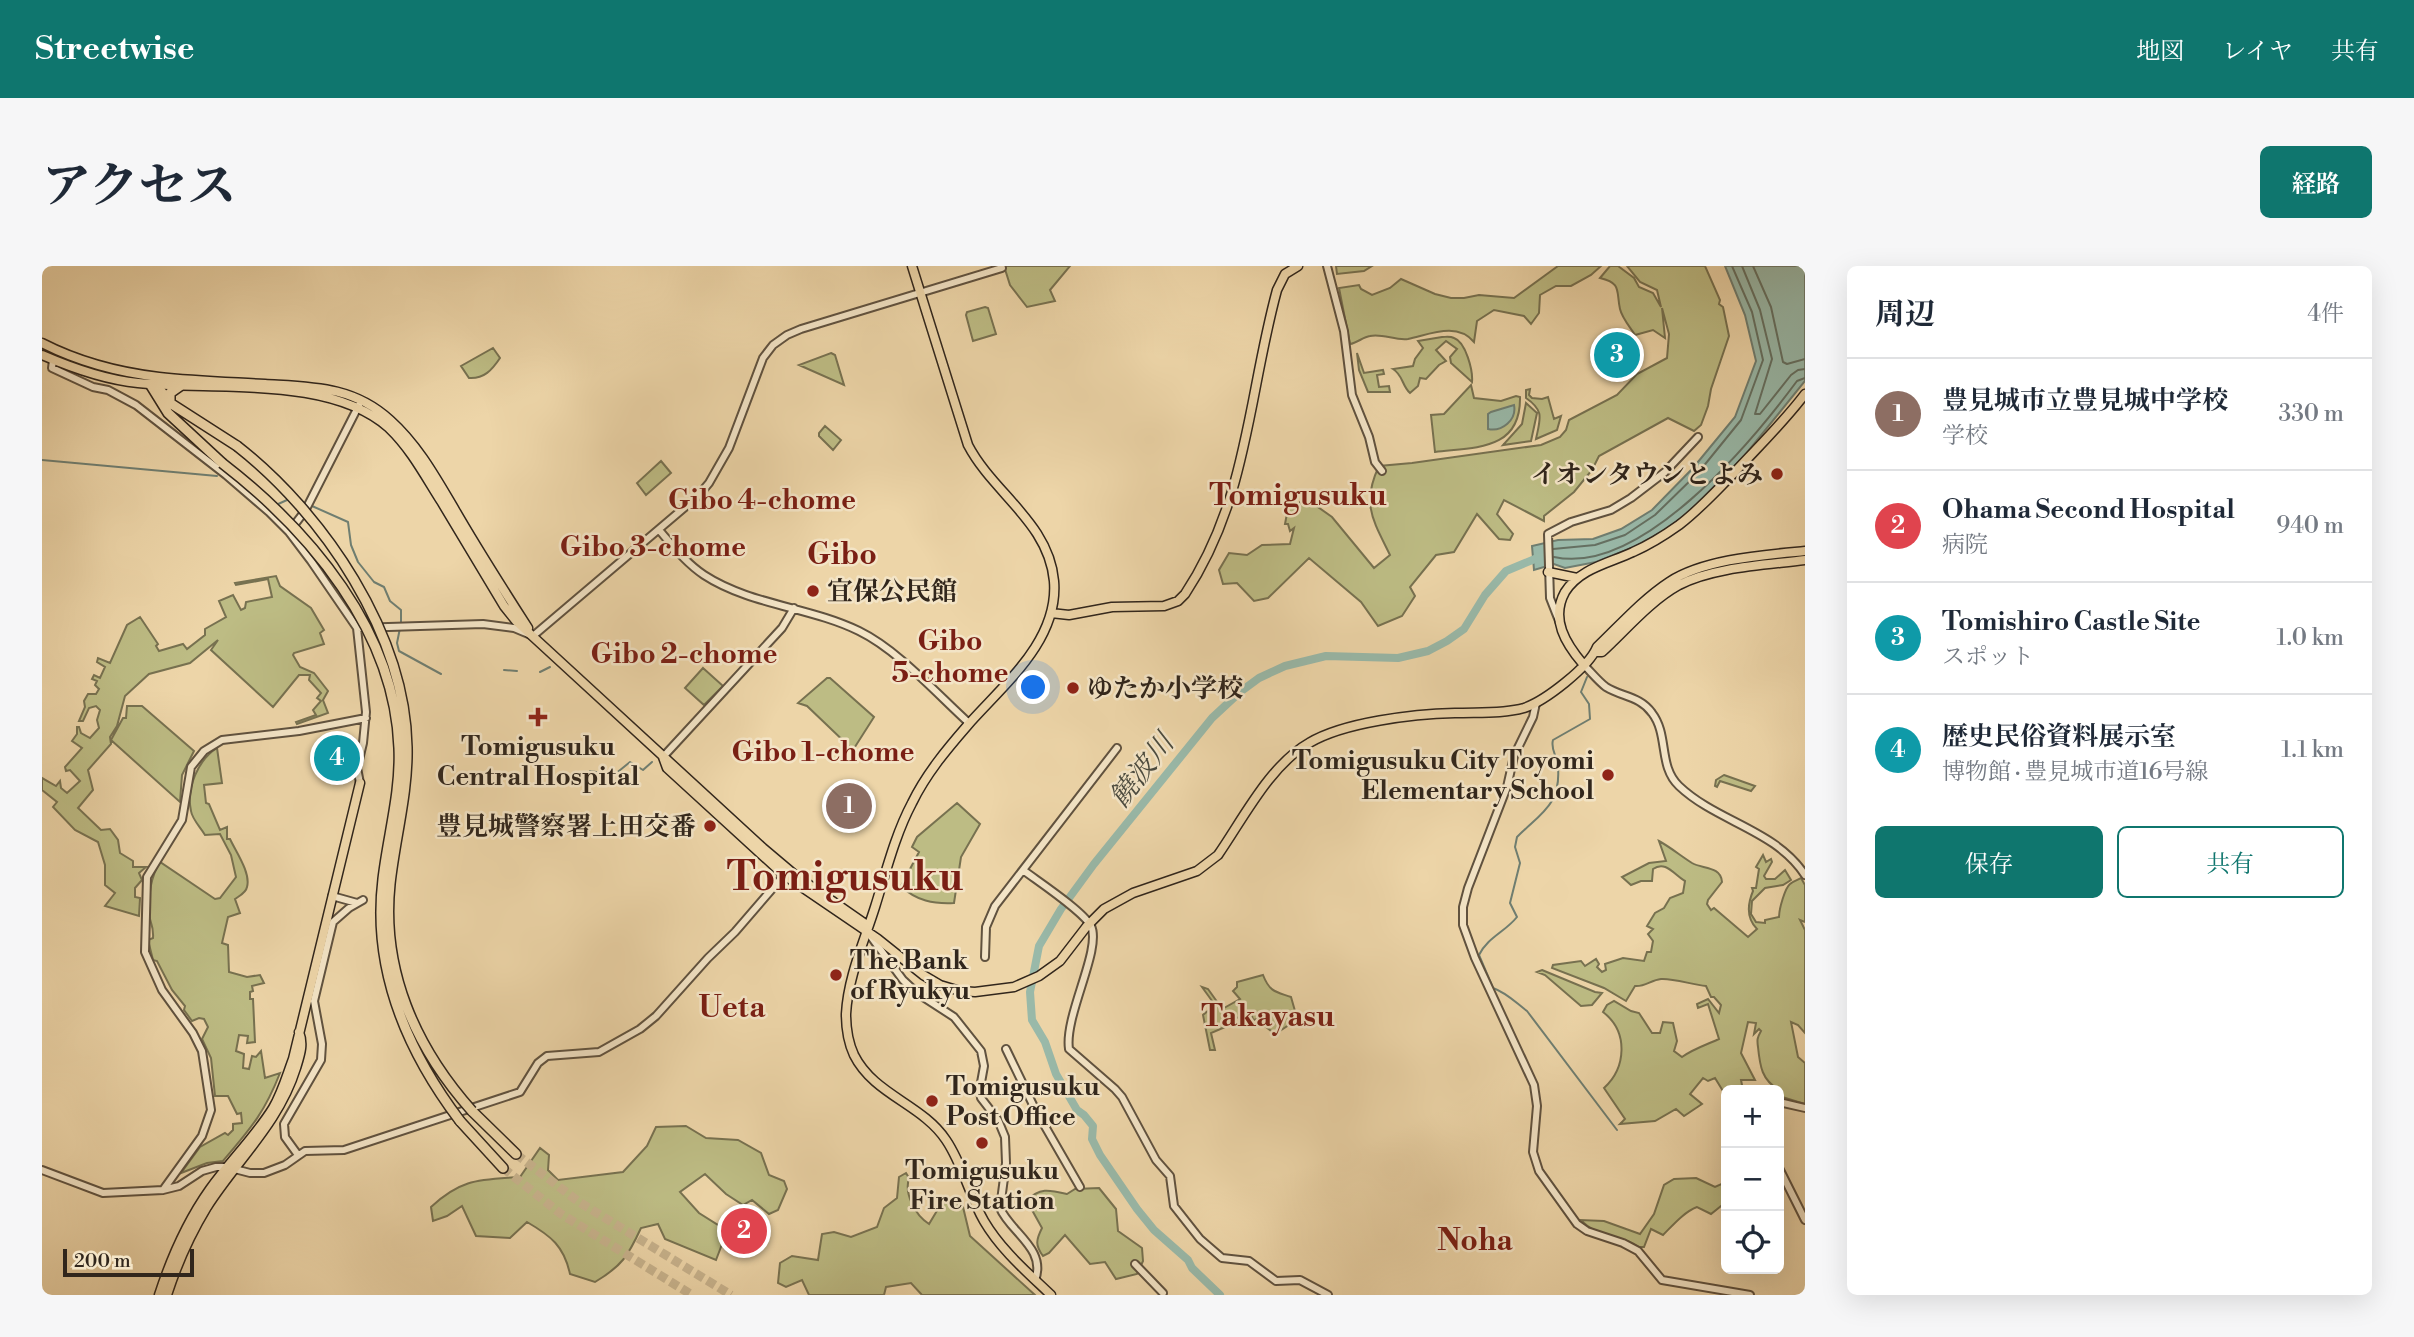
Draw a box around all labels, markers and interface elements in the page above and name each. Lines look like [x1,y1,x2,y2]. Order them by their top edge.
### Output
text: Streetwise [35,29,195,70]
text: 地図 [2136,37,2184,67]
text: レイヤ [2222,37,2293,67]
text: 共有 [2331,37,2379,67]
button: 経路 [2260,146,2372,218]
text: アクセス [42,157,237,218]
text: 周辺 [1875,296,1935,334]
text: 4件 [2307,300,2344,328]
pin: 3 [1594,329,1640,381]
text: 豊見城市立豊見城中学校 [1942,385,2228,417]
text: 1 [1892,400,1904,428]
text: 330 m [2278,400,2344,428]
text: 学校 [1942,422,1988,450]
place label: イオンタウンとよみ [1531,459,1763,491]
marker: イオンタウンとよみ [1769,466,1785,482]
district label: Tomigusuku [1209,477,1387,515]
district label: Gibo 4-chome [668,483,856,518]
text: Ohama Second Hospital [1942,494,2235,526]
text: 2 [1891,512,1905,540]
text: 940 m [2276,512,2344,540]
district label: Gibo 3-chome [560,530,746,565]
text: 病院 [1942,531,1988,559]
district label: Gibo [807,536,877,574]
place label: 宜保公民館 [827,576,957,608]
marker: 宜保公民館 [805,583,821,599]
text: Tomishiro Castle Site [1942,606,2200,638]
district label: Gibo 5-chome [891,624,1009,691]
text: 3 [1891,624,1905,652]
text: 1.0 km [2276,624,2344,652]
district label: Gibo 2-chome [591,637,777,672]
text: スポット [1942,643,2034,671]
your location [1016,670,1050,704]
place label: ゆたか小学校 [1087,673,1243,705]
marker: ゆたか小学校 [1065,680,1081,696]
marker: Tomigusuku Central Hospital [528,707,548,727]
text: 歴史民俗資料展示室 [1942,721,2176,753]
water label: 饒波川 [1103,725,1184,815]
place label: Tomigusuku Central Hospital [437,731,640,793]
pin: 4 [314,732,360,784]
district label: Gibo 1-chome [732,735,914,770]
text: 4 [1890,736,1906,764]
text: 1.1 km [2281,736,2344,764]
place label: Tomigusuku City Toyomi Elementary School [1292,745,1594,807]
text: 博物館 · 豊見城市道16号線 [1942,758,2208,786]
marker: Tomigusuku City Toyomi Elementary School [1600,767,1616,783]
pin: 1 [826,780,872,832]
place label: 豊見城警察署上田交番 [436,811,696,843]
marker: 豊見城警察署上田交番 [702,818,718,834]
button: 保存 [1875,826,2103,898]
button: 共有 [2117,826,2344,898]
district label: Tomigusuku [727,853,964,903]
place label: The Bank of Ryukyu [850,945,970,1007]
marker: The Bank of Ryukyu [828,967,844,983]
district label: Ueta [698,989,766,1027]
district label: Takayasu [1201,998,1335,1036]
place label: Tomigusuku Post Office [946,1071,1100,1133]
map controls [1721,1085,1784,1274]
button: + [1721,1085,1784,1148]
marker: Tomigusuku Post Office [924,1093,940,1109]
marker: Tomigusuku Fire Station [974,1135,990,1151]
button: − [1721,1148,1784,1211]
place label: Tomigusuku Fire Station [905,1155,1059,1217]
pin: 2 [721,1205,767,1257]
button: locate [1721,1211,1784,1274]
district label: Noha [1437,1222,1514,1260]
scale bar [63,1246,194,1278]
text: 200 m [74,1249,131,1273]

